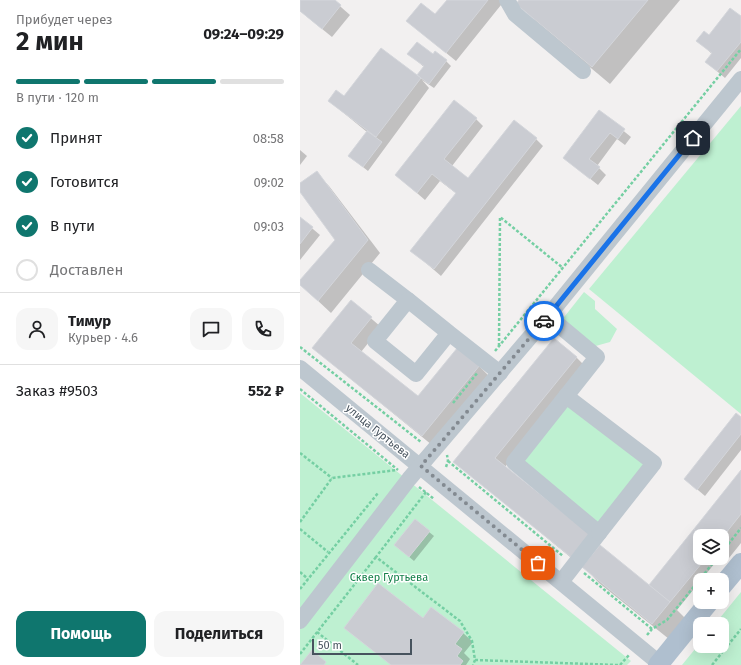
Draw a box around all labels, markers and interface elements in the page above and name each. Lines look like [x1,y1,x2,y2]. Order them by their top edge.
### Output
text: Прибудет через [16,12,113,27]
text: 09:24–09:29 [203,25,284,43]
text: 2 мин [16,26,84,57]
text: В пути · 120 m [16,90,99,105]
pin [676,121,710,155]
icon: check [16,127,38,149]
icon: home [682,127,704,149]
text: Принят [50,129,102,147]
text: 08:58 [253,131,284,146]
icon: check [16,171,38,193]
text: Готовится [50,173,119,191]
text: 09:02 [253,175,284,190]
icon: check [16,215,38,237]
text: В пути [50,217,95,235]
text: 09:03 [253,219,284,234]
text: Доставлен [50,261,123,279]
courier [524,301,564,341]
button: person [16,308,58,350]
button: chat [190,308,232,350]
button: phone [242,308,284,350]
icon: car [533,310,555,332]
text: Тимур [68,312,111,330]
text: Курьер · 4.6 [68,330,138,345]
text: Заказ #9503 [16,382,98,400]
text: 552 ₽ [248,382,284,400]
street label: улица Гуртьева [343,402,412,461]
map controls [693,529,729,653]
button: layers [693,529,729,565]
pin [521,546,555,580]
icon: bag [527,552,549,574]
park label: Сквер Гуртьева [350,571,428,584]
button: + [693,573,729,609]
button: Помощь [16,611,146,657]
button: Поделиться [154,611,284,657]
button: − [693,617,729,653]
scale bar [312,637,412,656]
text: 50 m [318,639,342,652]

